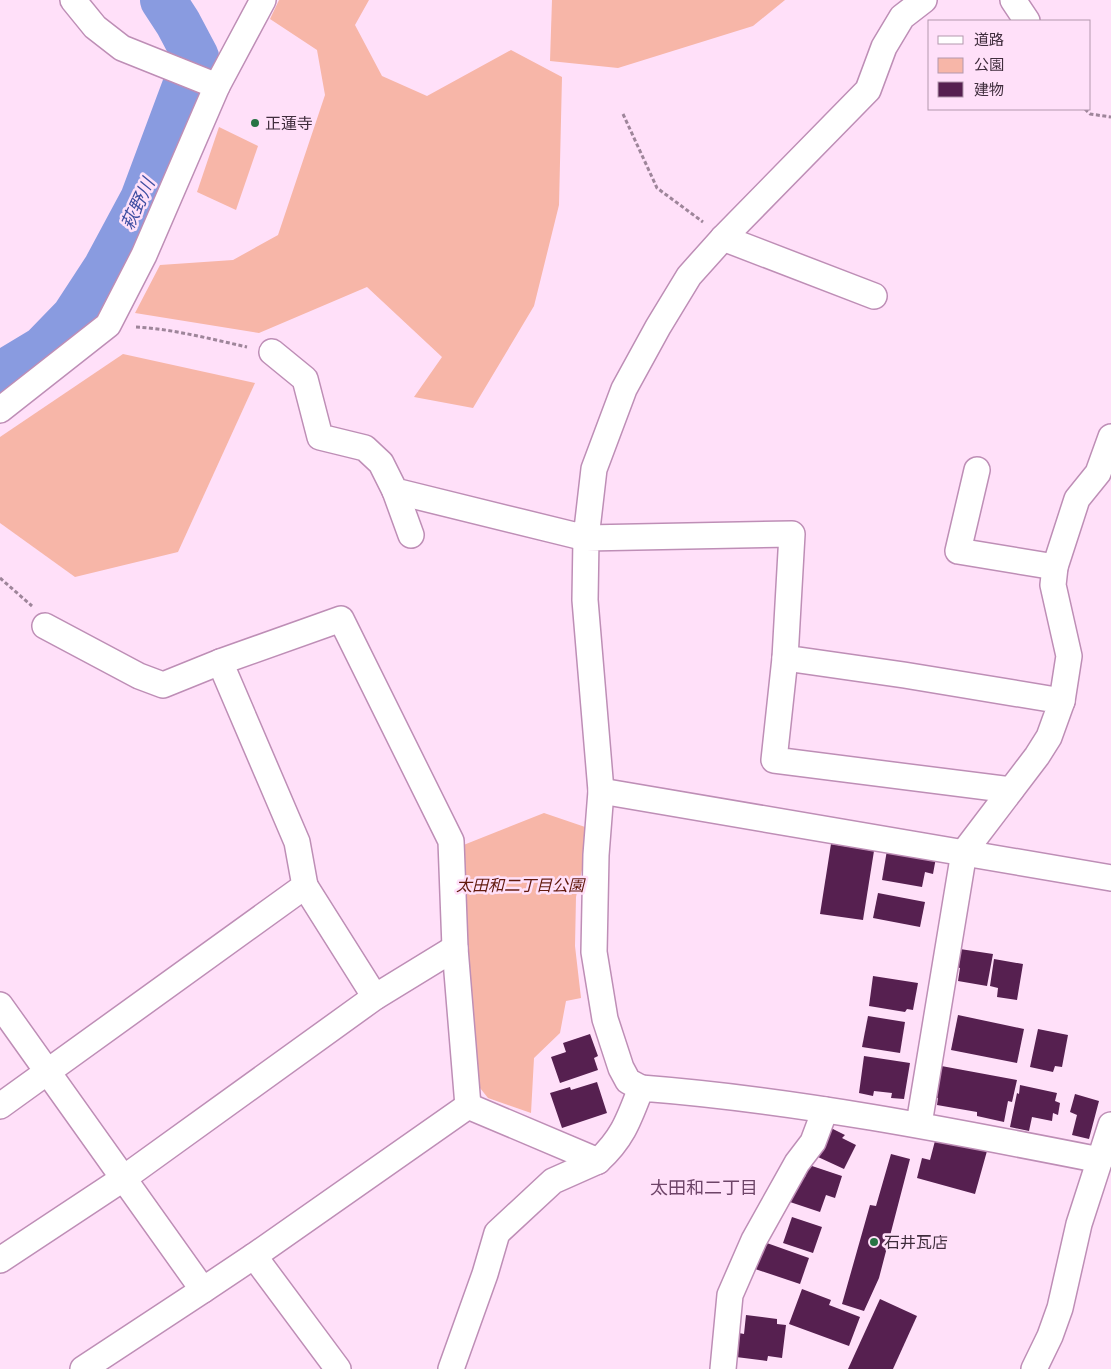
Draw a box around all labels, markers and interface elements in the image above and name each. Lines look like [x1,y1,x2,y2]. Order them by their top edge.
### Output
legend [928,20,1091,110]
text: 道路 [974,29,1004,52]
text: 公園 [974,54,1004,77]
text: 建物 [974,79,1004,102]
place label: 正蓮寺 [265,112,313,136]
marker: 正蓮寺 [249,117,261,129]
water label: 萩野川 [115,172,163,234]
park label: 太田和二丁目公園 [456,874,586,898]
district label: 太田和二丁目 [650,1175,758,1202]
place label: 石井瓦店 [884,1231,948,1255]
marker: 石井瓦店 [868,1236,880,1248]

